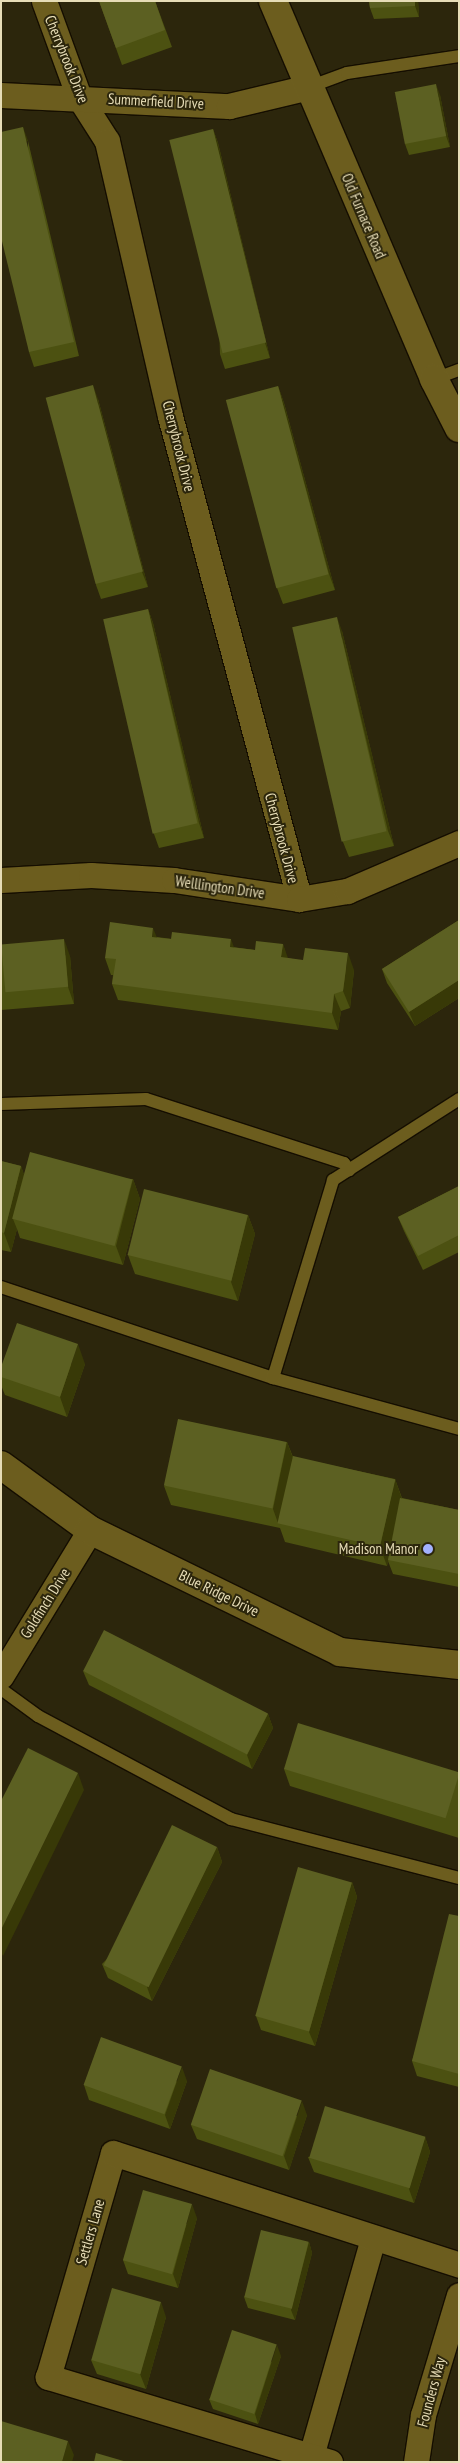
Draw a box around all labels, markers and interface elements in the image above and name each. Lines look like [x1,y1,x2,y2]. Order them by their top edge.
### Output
street label: Cherrybrook Drive [41,12,93,106]
street label: Summerfield Drive [108,90,204,112]
street label: Old Furnace Road [338,171,390,261]
street label: Cherrybrook Drive [159,399,199,493]
street label: Cherrybrook Drive [261,791,303,885]
street label: Welllington Drive [174,872,266,902]
place label: Madison Manor [339,1540,418,1558]
marker: Madison Manor [422,1543,434,1555]
street label: Goldfinch Drive [16,1565,74,1641]
street label: Blue Ridge Drive [176,1566,262,1620]
street label: Settlers Lane [72,2197,108,2267]
street label: Founders Way [413,2355,449,2429]

